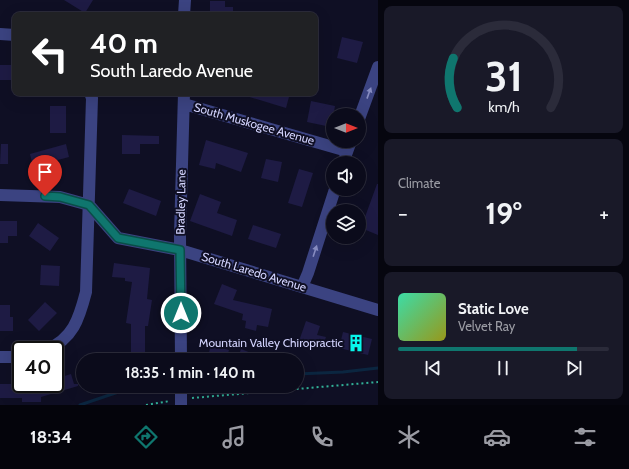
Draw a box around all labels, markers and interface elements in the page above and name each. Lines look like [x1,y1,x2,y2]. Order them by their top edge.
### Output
text: 40 m [90,26,158,60]
icon: left [24,28,76,80]
text: 31 [485,50,522,100]
text: South Laredo Avenue [90,60,253,82]
one-way arrow [366,86,372,98]
text: km/h [488,97,519,115]
street label: South Muskogee Avenue [192,99,316,148]
north arrow [326,108,366,148]
map controls [326,108,366,244]
pin [28,155,62,196]
button: sound [326,156,366,196]
icon: arrive [34,161,56,183]
street label: Bradley Lane [172,169,189,235]
text: Climate [398,175,440,191]
text: 19° [485,195,522,232]
text: − [398,200,408,227]
text: + [599,200,609,227]
button: layers [326,204,366,244]
one-way arrow [313,244,319,256]
street label: South Laredo Avenue [200,248,308,295]
position arrow [160,292,202,334]
text: Static Love [458,300,529,318]
text: Velvet Ray [458,318,515,334]
building icon: Mountain Valley Chiropractic [346,333,366,353]
place label: Mountain Valley Chiropractic [199,335,344,350]
speed limit sign: 40 [12,341,64,393]
icon: previous [422,357,444,379]
icon: pause [492,357,514,379]
icon: next [563,357,585,379]
text: 18:35 · 1 min · 140 m [125,364,255,382]
icon: directions [132,423,160,451]
icon: music [220,423,248,451]
icon: phone [308,423,336,451]
icon: climate [395,423,423,451]
icon: car [483,423,511,451]
icon: filters [571,423,599,451]
text: 18:34 [30,426,72,448]

